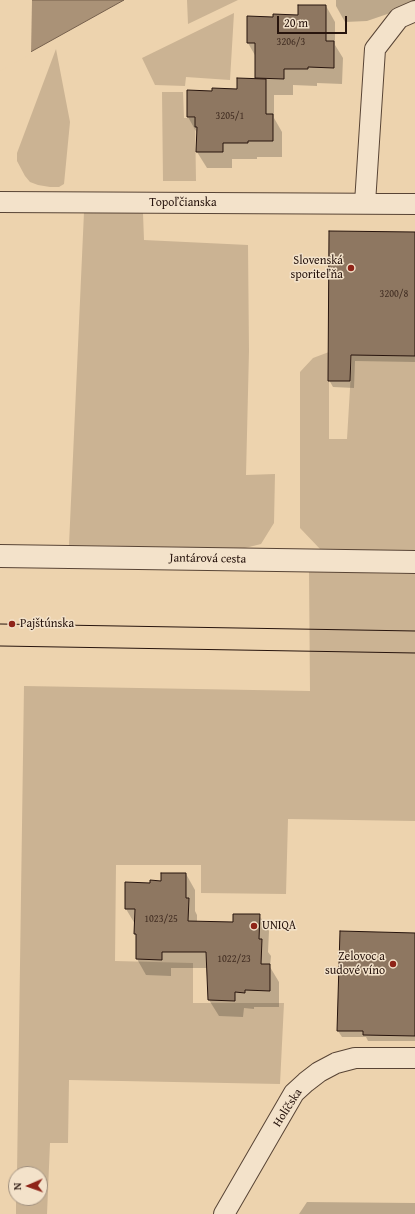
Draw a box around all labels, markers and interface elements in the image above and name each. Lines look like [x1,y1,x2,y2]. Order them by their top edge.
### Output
scale bar [279,8,349,34]
text: 20 m [284,14,308,31]
house number: 3206/3 [277,36,305,48]
house number: 3205/1 [216,110,244,122]
street label: Topoľčianska [149,196,217,210]
place label: Slovenská sporiteľňa [290,254,343,282]
marker: Slovenská sporiteľňa [346,263,356,273]
house number: 3200/8 [380,288,408,300]
street label: Jantárová cesta [170,551,246,567]
place label: Pajštúnska [20,617,74,631]
marker: Pajštúnska [7,619,17,629]
house number: 1023/25 [144,913,178,925]
place label: UNIQA [262,919,296,933]
marker: UNIQA [249,921,259,931]
place label: Zelovoc a sudové víno [325,950,385,978]
house number: 1022/23 [217,953,251,965]
marker: Zelovoc a sudové víno [388,959,398,969]
street label: Holíčska [270,1086,306,1130]
north arrow [8,1166,48,1206]
text: N [9,1182,25,1190]

